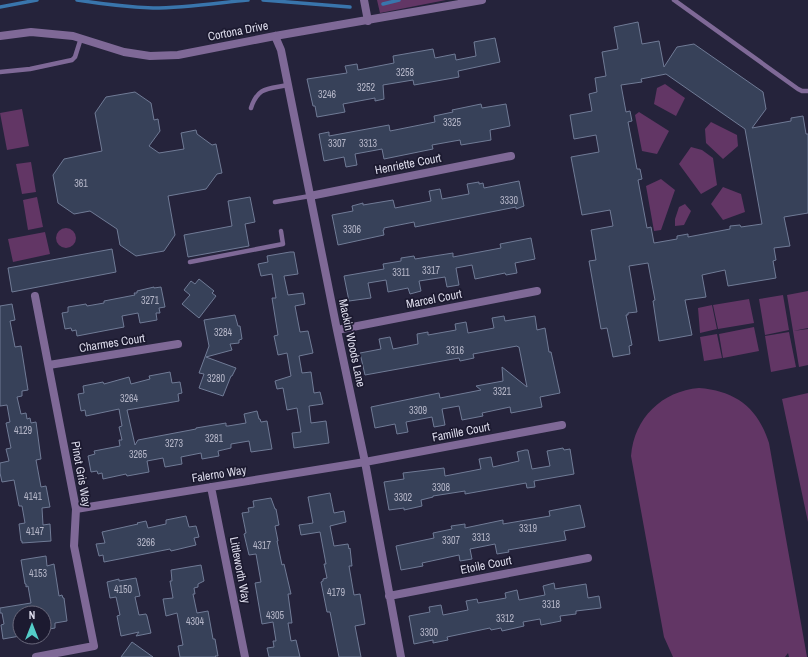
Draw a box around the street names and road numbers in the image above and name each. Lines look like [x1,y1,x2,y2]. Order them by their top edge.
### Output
street label: Cortona Drive [206,17,270,45]
street label: Henriette Court [373,150,443,178]
street label: Marcel Court [405,286,463,312]
street label: Mackin Woods Lane [335,298,369,388]
street label: Charmes Court [78,330,146,356]
street label: Famille Court [431,419,492,445]
street label: Pinot Gris Way [67,440,95,508]
street label: Falerno Way [191,462,247,486]
street label: Littleworth Way [226,535,254,605]
street label: Etoile Court [459,552,513,578]

